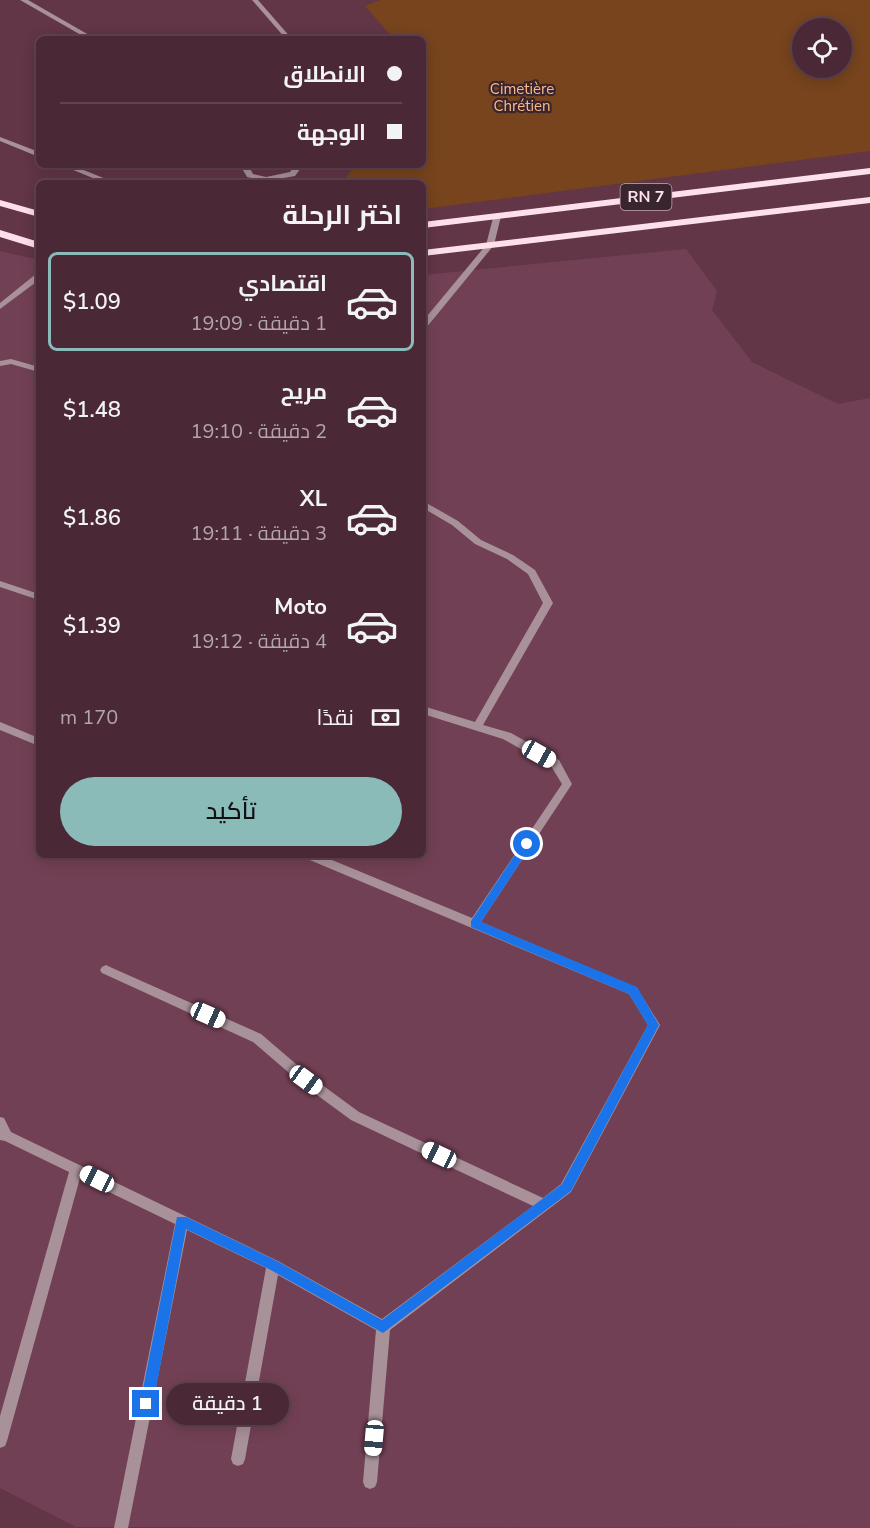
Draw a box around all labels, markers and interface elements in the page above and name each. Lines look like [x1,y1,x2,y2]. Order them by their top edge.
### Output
map controls [792,18,852,78]
button: locate [792,18,852,78]
text: الانطلاق [283,60,366,90]
park label: Cimetière Chrétien [490,79,554,116]
text: الوجهة [297,118,366,148]
road number: RN 7 [620,184,672,210]
text: اختر الرحلة [282,197,402,234]
text: اقتصادي [238,269,327,299]
icon: car [345,275,399,329]
text: $1.09 [63,287,121,317]
text: 1 دقيقة · 19:09 [190,310,327,337]
text: مريح [281,377,327,407]
icon: car [345,383,399,437]
text: $1.48 [63,395,121,425]
text: 2 دقيقة · 19:10 [190,418,327,445]
text: XL [300,484,327,514]
icon: car [345,491,399,545]
text: $1.86 [63,503,121,533]
text: 3 دقيقة · 19:11 [190,520,327,547]
text: Moto [274,592,327,622]
icon: car [345,599,399,653]
text: $1.39 [63,611,121,641]
text: 4 دقيقة · 19:12 [190,628,327,655]
icon: cash [369,701,402,734]
text: نقدًا [316,703,354,733]
text: 170 m [60,704,118,731]
car [519,737,559,771]
button: تأكيد [60,777,402,846]
route start [513,830,540,857]
car [188,999,228,1031]
car [286,1062,326,1098]
car [419,1139,459,1171]
car [77,1163,117,1195]
callout: 1 دقيقة [167,1383,290,1425]
route end [132,1390,159,1417]
text: 1 دقيقة [192,1390,263,1417]
car [363,1419,385,1457]

